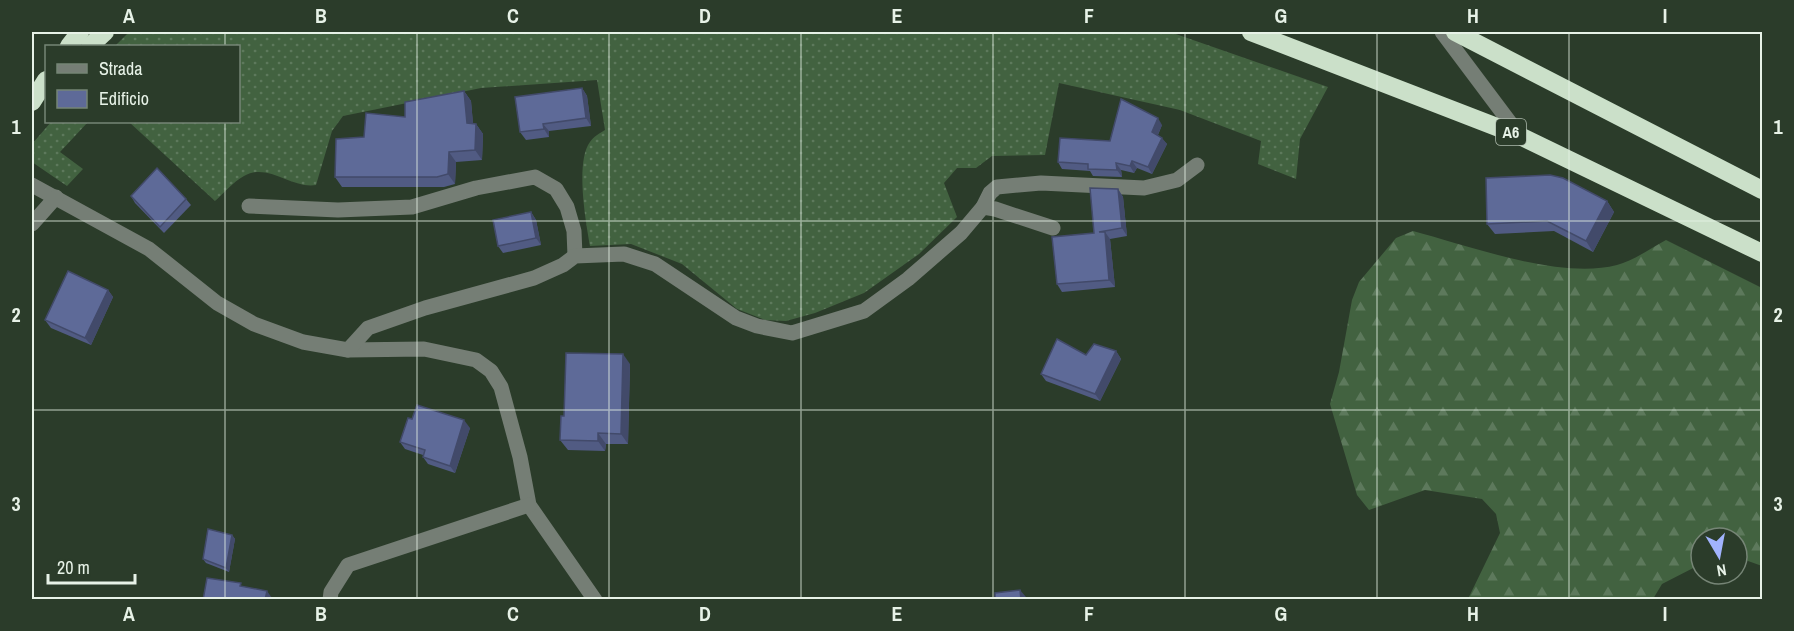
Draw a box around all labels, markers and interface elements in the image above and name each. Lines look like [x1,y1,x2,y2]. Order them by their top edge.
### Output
text: A [123,2,135,29]
text: B [315,2,327,29]
text: C [507,2,519,29]
text: D [699,2,711,29]
text: E [892,2,903,29]
text: F [1084,2,1094,29]
text: G [1275,2,1287,29]
text: H [1467,2,1479,29]
text: I [1663,2,1667,29]
legend [45,45,240,123]
text: Strada [99,56,143,81]
text: Edificio [99,86,149,111]
text: 1 [11,113,21,140]
text: 1 [1773,113,1783,140]
road number: A6 [1496,119,1526,145]
text: 2 [11,301,21,328]
text: 2 [1773,301,1783,328]
text: 3 [11,490,21,517]
text: 3 [1773,490,1783,517]
north arrow [1689,526,1749,586]
scale bar [48,547,135,585]
text: 20 m [57,555,90,580]
text: N [1715,559,1728,582]
text: A [123,600,135,627]
text: B [315,600,327,627]
text: C [507,600,519,627]
text: D [699,600,711,627]
text: E [892,600,903,627]
text: F [1084,600,1094,627]
text: G [1275,600,1287,627]
text: H [1467,600,1479,627]
text: I [1663,600,1667,627]

